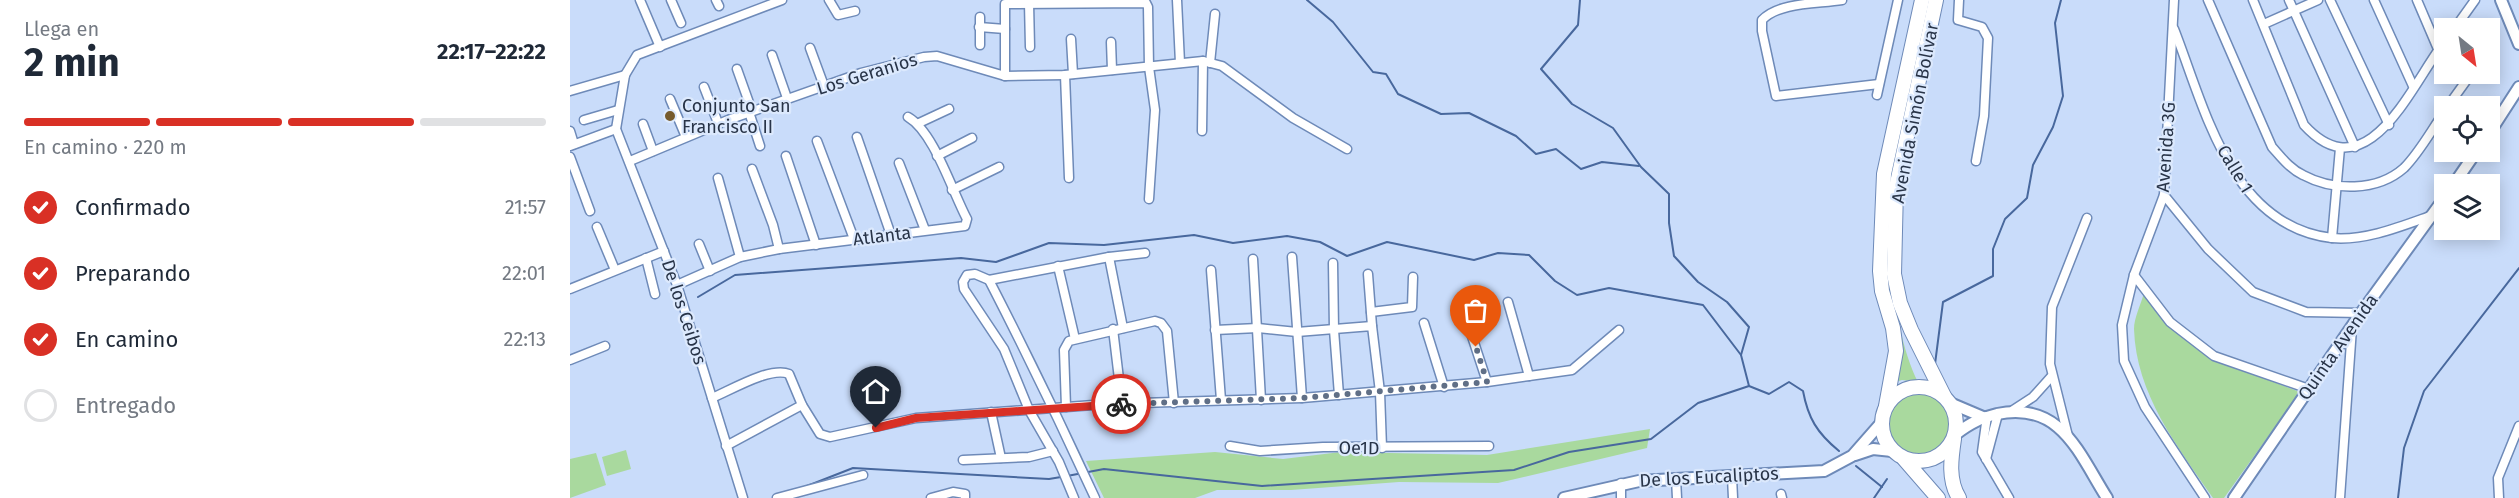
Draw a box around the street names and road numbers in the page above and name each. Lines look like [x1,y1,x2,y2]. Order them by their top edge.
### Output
street label: Avenida Simón Bolívar [1887,21,1943,205]
street label: Los Geranios [814,48,920,100]
street label: Avenida 3G [2152,101,2180,193]
street label: Calle 1 [2212,141,2258,197]
street label: Atlanta [852,222,912,250]
street label: De los Ceibos [657,257,711,367]
street label: Quinta Avenida [2293,290,2383,404]
street label: Oe1D [1338,437,1380,459]
street label: De los Eucaliptos [1639,462,1779,492]

